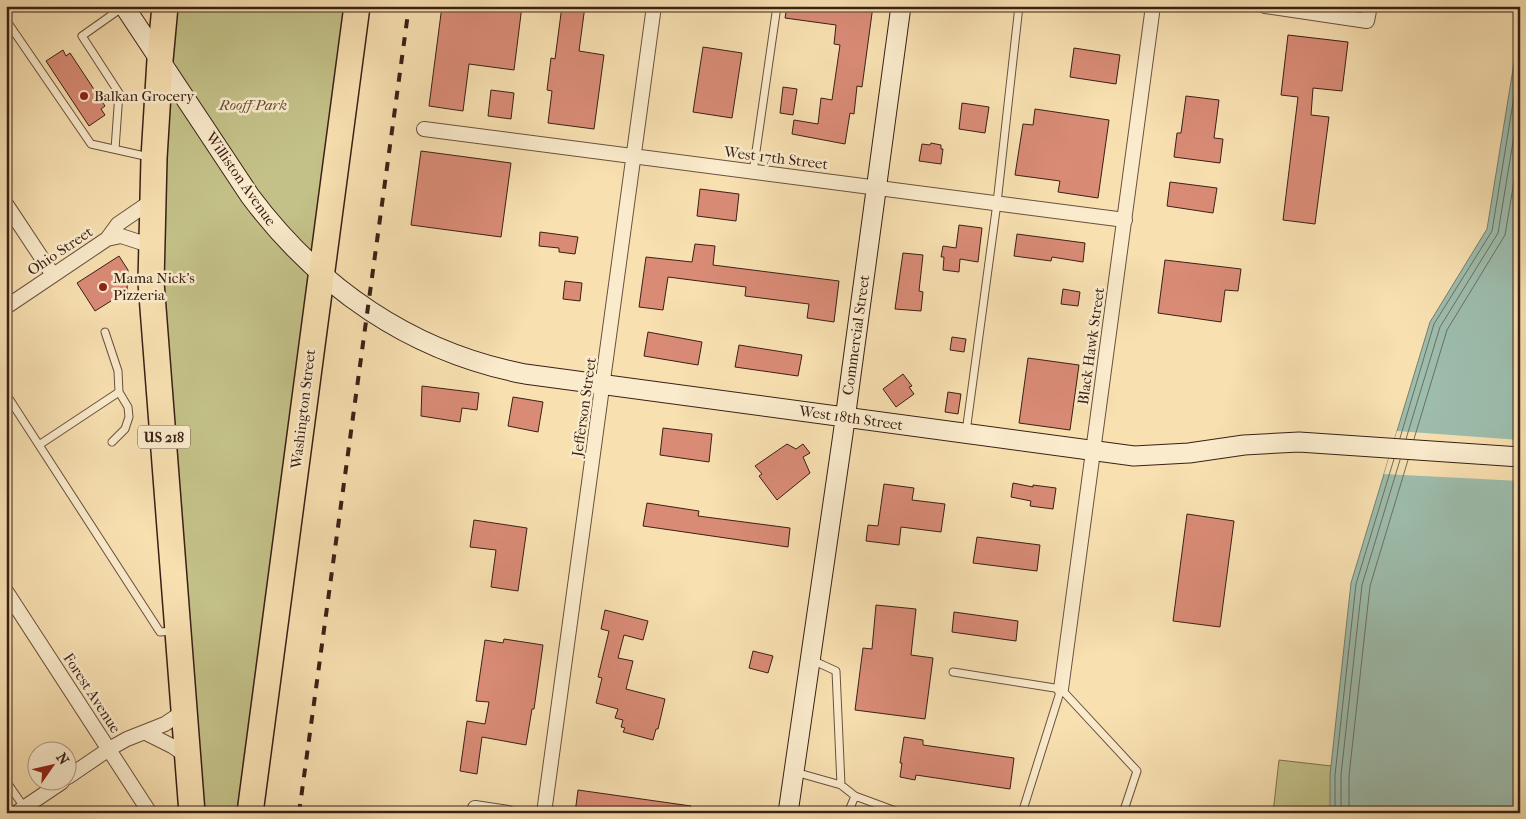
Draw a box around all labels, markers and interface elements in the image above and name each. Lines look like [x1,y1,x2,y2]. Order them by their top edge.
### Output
place label: Balkan Grocery [94,87,195,105]
marker: Balkan Grocery [78,90,90,102]
park label: Rooff Park [218,96,287,114]
street label: Williston Avenue [201,128,280,230]
street label: West 17th Street [722,143,830,173]
street label: Ohio Street [24,222,97,279]
place label: Mama Nick's Pizzeria [113,269,195,304]
street label: Commercial Street [839,273,873,396]
marker: Mama Nick's Pizzeria [97,281,109,293]
street label: Black Hawk Street [1074,286,1108,406]
street label: Washington Street [287,348,319,471]
street label: Jefferson Street [568,356,600,459]
street label: West 18th Street [797,402,905,434]
road number: US 218 [138,426,190,448]
street label: Forest Avenue [59,650,125,737]
north arrow [28,742,78,792]
text: N [52,750,73,768]

